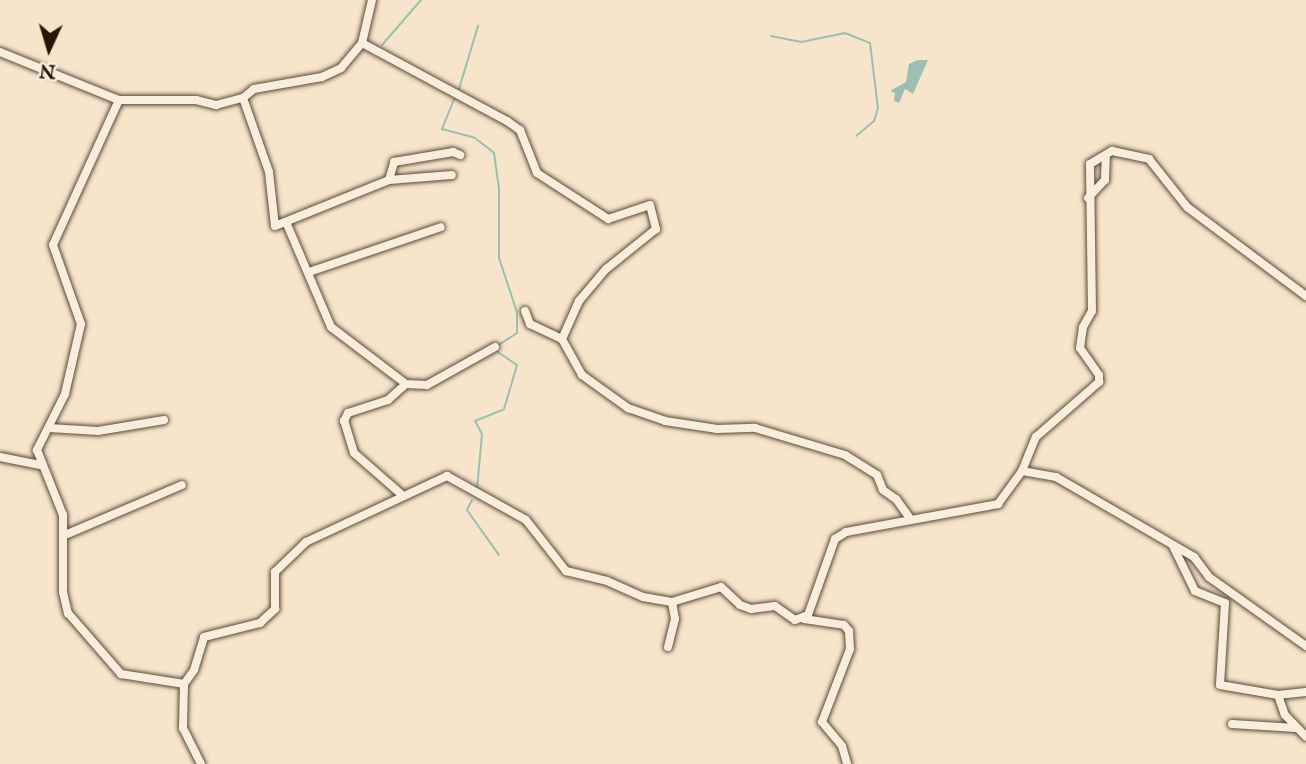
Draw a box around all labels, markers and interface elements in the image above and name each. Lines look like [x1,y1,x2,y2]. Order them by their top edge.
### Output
north arrow [14,14,84,84]
text: N [38,57,57,82]

